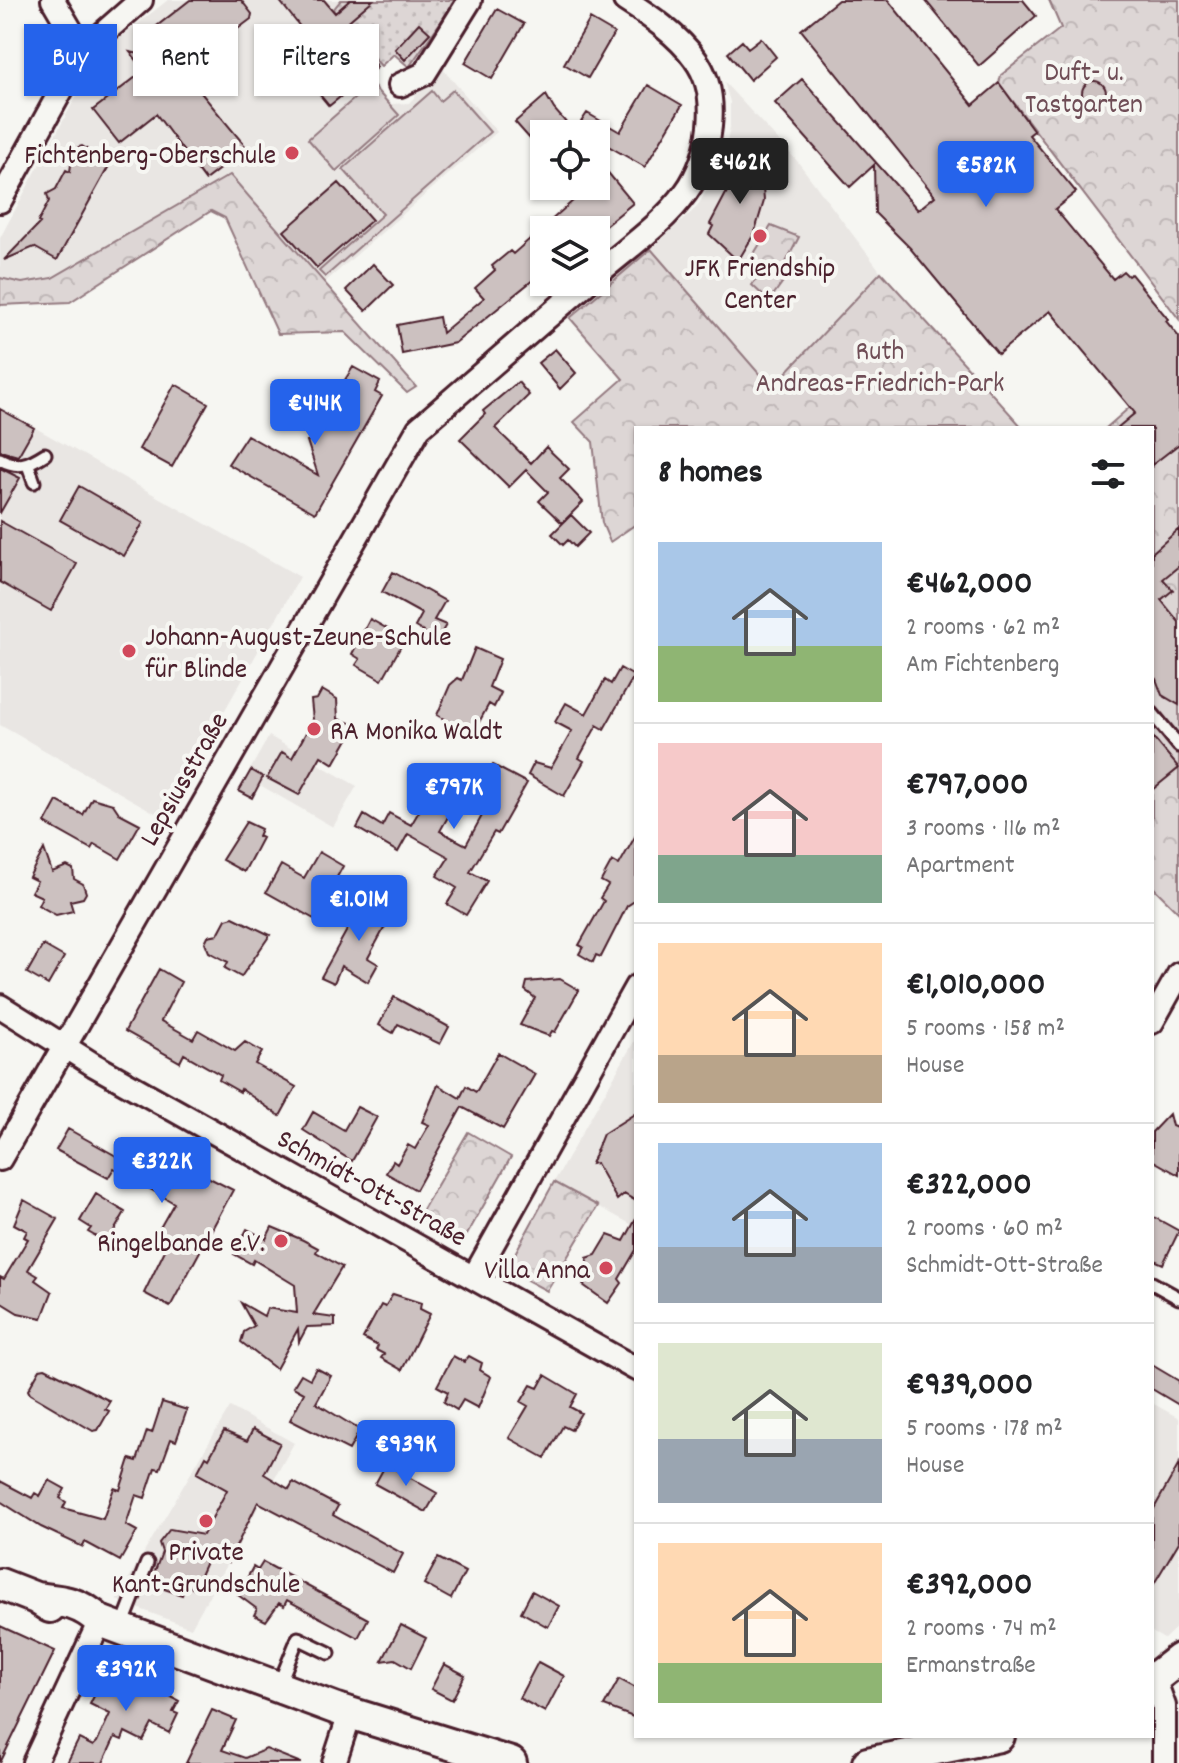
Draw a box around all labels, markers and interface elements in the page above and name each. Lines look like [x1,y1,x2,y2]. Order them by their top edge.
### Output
chip: Buy [24,24,117,96]
chip: Rent [133,24,238,96]
chip: Filters [254,24,379,96]
park label: Duft- u. Tastgarten [1025,55,1143,127]
map controls [530,120,610,296]
button: locate [530,120,610,200]
place label: Fichtenberg-Oberschule [24,138,276,178]
pin: €462K [684,138,796,206]
pin: €582K [930,141,1042,209]
marker: Fichtenberg-Oberschule [283,144,301,162]
text: €462K [709,145,771,182]
text: €582K [956,148,1016,185]
button: layers [530,216,610,296]
marker: JFK Friendship Center [751,227,769,245]
place label: JFK Friendship Center [684,251,836,323]
park label: Ruth Andreas-Friedrich-Park [756,334,1004,406]
pin: €414K [259,379,371,447]
text: €414K [288,386,342,423]
text: 8 homes [658,450,763,499]
icon: filters [1086,452,1130,496]
text: €462,000 [906,561,1033,610]
icon: home [722,574,818,670]
text: 2 rooms · 62 m² [906,610,1060,647]
place label: Johann-August-Zeune-Schule für Blinde [145,620,452,692]
marker: Johann-August-Zeune-Schule für Blinde [120,642,138,660]
text: Am Fichtenberg [906,647,1060,684]
street label: Lepsiusstraße [132,706,241,855]
place label: RA Monika Waldt [330,714,503,754]
marker: RA Monika Waldt [305,720,323,738]
text: €797,000 [906,762,1029,811]
pin: €797K [398,763,510,831]
text: €797K [425,770,483,807]
icon: home [722,775,818,871]
text: 3 rooms · 116 m² [906,811,1060,848]
text: Apartment [906,848,1015,885]
pin: €1.01M [294,875,424,943]
text: €1.01M [329,882,389,919]
text: €1,010,000 [906,962,1045,1011]
icon: home [722,975,818,1071]
text: 5 rooms · 158 m² [906,1011,1065,1048]
text: House [906,1048,964,1085]
street label: Schmidt-Ott-Straße [268,1121,473,1259]
pin: €322K [106,1137,218,1205]
text: €322K [132,1144,192,1181]
text: €322,000 [906,1162,1032,1211]
icon: home [722,1175,818,1271]
text: 2 rooms · 60 m² [906,1211,1063,1248]
place label: Ringelbande e.V. [97,1226,265,1266]
marker: Ringelbande e.V. [272,1232,290,1250]
text: Schmidt-Ott-Straße [906,1248,1103,1285]
place label: Villa Anna [484,1253,591,1293]
marker: Villa Anna [597,1259,615,1277]
text: €939,000 [906,1362,1033,1411]
icon: home [722,1375,818,1471]
text: 5 rooms · 178 m² [906,1411,1063,1448]
pin: €939K [350,1420,462,1488]
text: €939K [375,1427,437,1464]
text: House [906,1448,964,1485]
marker: Private Kant-Grundschule [197,1512,215,1530]
place label: Private Kant-Grundschule [112,1535,300,1607]
text: €392,000 [906,1562,1033,1611]
icon: home [722,1575,818,1671]
text: 2 rooms · 74 m² [906,1611,1057,1648]
pin: €392K [70,1645,182,1713]
text: Ermanstraße [906,1648,1036,1685]
text: €392K [95,1652,157,1689]

